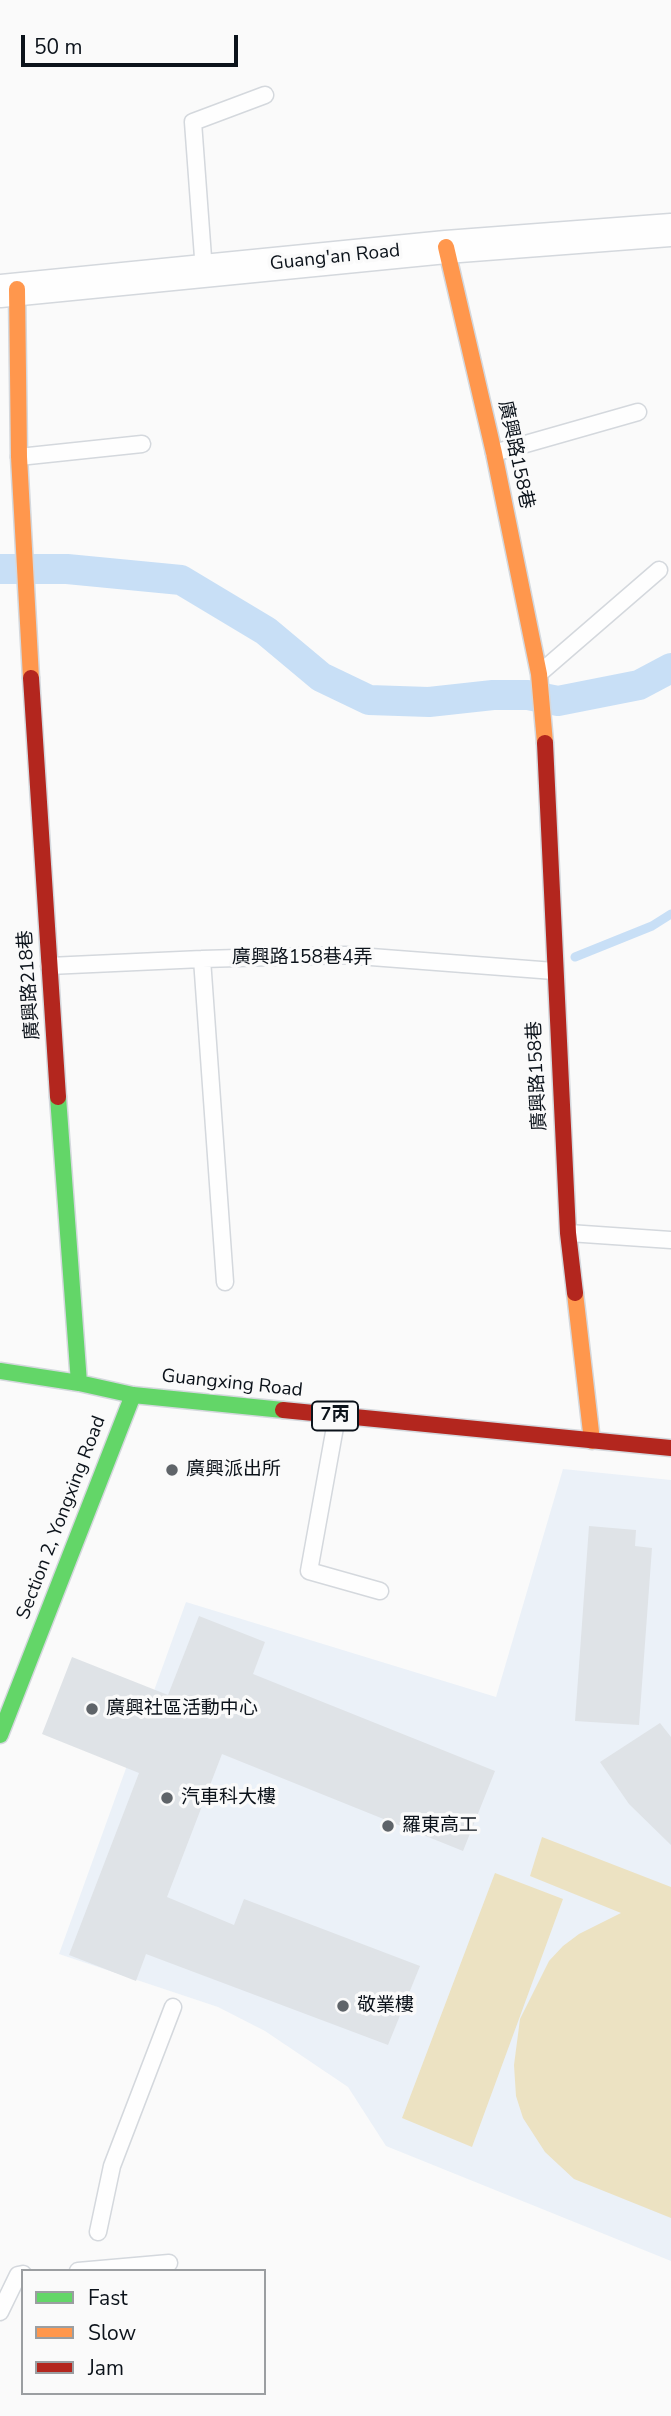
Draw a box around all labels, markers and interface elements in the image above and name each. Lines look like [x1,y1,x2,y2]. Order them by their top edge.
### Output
scale bar [24,21,242,65]
text: 50 m [34,33,83,61]
street label: Guang'an Road [269,240,401,276]
street label: 廣興路158巷 [492,399,538,511]
street label: 廣興路218巷 [15,929,45,1041]
street label: 廣興路158巷4弄 [232,947,372,969]
street label: 廣興路158巷 [524,1020,552,1132]
street label: Guangxing Road [160,1365,304,1403]
road number: 7丙 [312,1401,358,1430]
street label: Section 2, Yongxing Road [13,1413,111,1623]
place label: 廣興派出所 [186,1459,281,1481]
marker: 廣興派出所 [164,1462,180,1478]
place label: 廣興社區活動中心 [106,1698,258,1720]
marker: 廣興社區活動中心 [84,1701,100,1717]
place label: 汽車科大樓 [181,1787,276,1809]
marker: 汽車科大樓 [159,1790,175,1806]
place label: 羅東高工 [402,1815,478,1837]
marker: 羅東高工 [380,1818,396,1834]
place label: 敬業樓 [357,1995,414,2017]
marker: 敬業樓 [335,1998,351,2014]
legend [21,2269,266,2395]
text: Fast [88,2284,128,2312]
text: Slow [88,2319,136,2347]
text: Jam [88,2354,124,2382]

